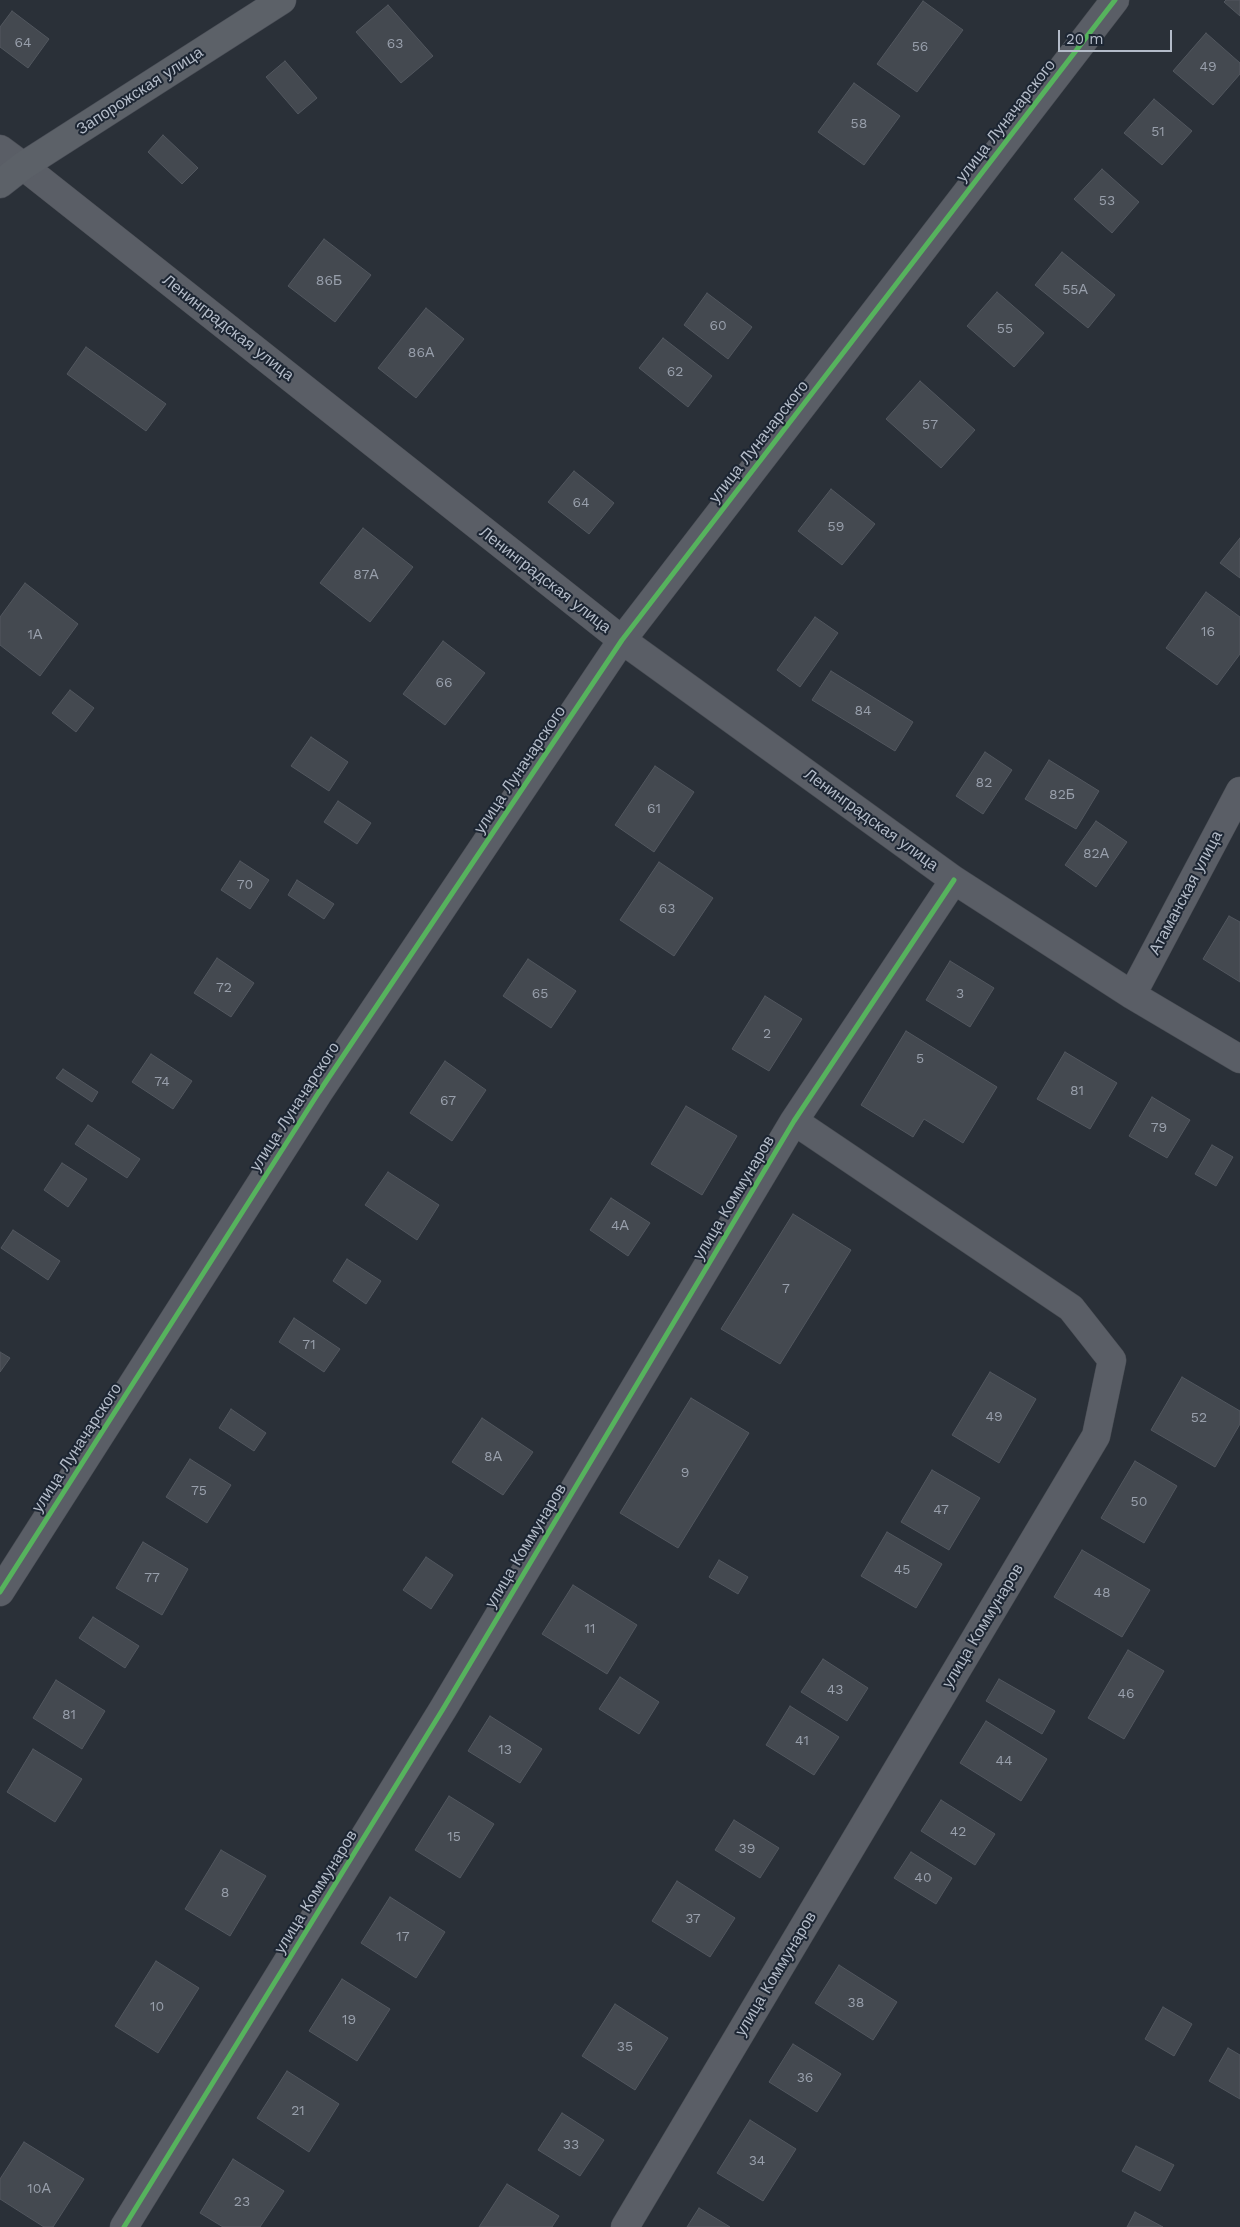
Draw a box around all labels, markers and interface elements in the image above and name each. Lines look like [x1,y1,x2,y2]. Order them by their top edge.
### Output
scale bar [1060,20,1174,52]
text: 20 m [1066,30,1104,48]
house number: 64 [14,35,32,51]
house number: 63 [387,36,403,52]
house number: 56 [912,39,928,55]
street label: Запорожская улица [73,43,207,139]
street label: улица Луначарского [952,56,1060,186]
house number: 49 [1199,59,1217,75]
house number: 58 [851,116,867,132]
house number: 51 [1151,124,1165,140]
house number: 53 [1099,193,1115,209]
street label: Ленинградская улица [159,271,297,385]
house number: 86Б [316,273,342,289]
house number: 55А [1062,282,1088,298]
house number: 60 [709,318,727,334]
house number: 55 [997,321,1013,337]
house number: 86А [408,345,434,361]
house number: 62 [667,364,683,380]
street label: улица Луначарского [705,377,813,507]
house number: 57 [922,417,938,433]
house number: 64 [572,495,590,511]
house number: 59 [828,519,844,535]
street label: Ленинградская улица [476,523,614,637]
house number: 87А [353,567,379,583]
house number: 16 [1201,624,1215,640]
house number: 1А [28,627,42,643]
house number: 66 [435,675,453,691]
street label: улица Луначарского [470,702,570,838]
house number: 84 [854,703,872,719]
street label: Ленинградская улица [800,765,942,875]
house number: 82 [976,775,992,791]
house number: 82Б [1049,787,1075,803]
house number: 61 [647,801,661,817]
street label: Атаманская улица [1145,828,1227,958]
house number: 82А [1083,846,1109,862]
house number: 70 [237,877,253,893]
house number: 63 [659,901,675,917]
house number: 72 [216,980,232,996]
house number: 65 [532,986,548,1002]
house number: 3 [956,986,964,1002]
house number: 2 [763,1026,771,1042]
street label: улица Луначарского [246,1039,344,1175]
house number: 5 [916,1051,924,1067]
house number: 74 [154,1074,170,1090]
house number: 81 [1070,1083,1084,1099]
house number: 67 [440,1093,456,1109]
house number: 79 [1151,1120,1167,1136]
street label: улица Коммунаров [689,1132,779,1264]
house number: 4А [611,1218,629,1234]
house number: 7 [782,1281,790,1297]
house number: 71 [302,1337,316,1353]
street label: улица Луначарского [28,1380,126,1516]
house number: 49 [985,1409,1003,1425]
house number: 52 [1191,1410,1207,1426]
house number: 8А [484,1449,502,1465]
house number: 9 [681,1465,689,1481]
street label: улица Коммунаров [481,1480,571,1612]
house number: 75 [191,1483,207,1499]
house number: 50 [1131,1494,1147,1510]
house number: 47 [933,1502,949,1518]
street label: улица Коммунаров [938,1560,1028,1692]
house number: 45 [894,1562,910,1578]
house number: 77 [144,1570,160,1586]
house number: 48 [1093,1585,1111,1601]
house number: 11 [585,1621,595,1637]
house number: 43 [827,1682,843,1698]
house number: 46 [1117,1686,1135,1702]
house number: 81 [62,1707,76,1723]
house number: 41 [795,1733,809,1749]
house number: 13 [498,1742,512,1758]
house number: 44 [995,1753,1013,1769]
house number: 42 [950,1824,966,1840]
street label: улица Коммунаров [270,1827,362,1957]
house number: 15 [447,1829,461,1845]
house number: 39 [739,1841,755,1857]
house number: 40 [914,1870,932,1886]
house number: 8 [221,1885,229,1901]
street label: улица Коммунаров [731,1908,821,2040]
house number: 37 [685,1911,701,1927]
house number: 17 [396,1929,410,1945]
house number: 38 [848,1995,864,2011]
house number: 10 [150,1999,164,2015]
house number: 19 [342,2012,356,2028]
house number: 35 [617,2039,633,2055]
house number: 36 [797,2070,813,2086]
house number: 21 [291,2103,305,2119]
house number: 33 [563,2137,579,2153]
house number: 34 [749,2153,765,2169]
house number: 10А [27,2181,51,2197]
house number: 23 [234,2194,250,2210]

